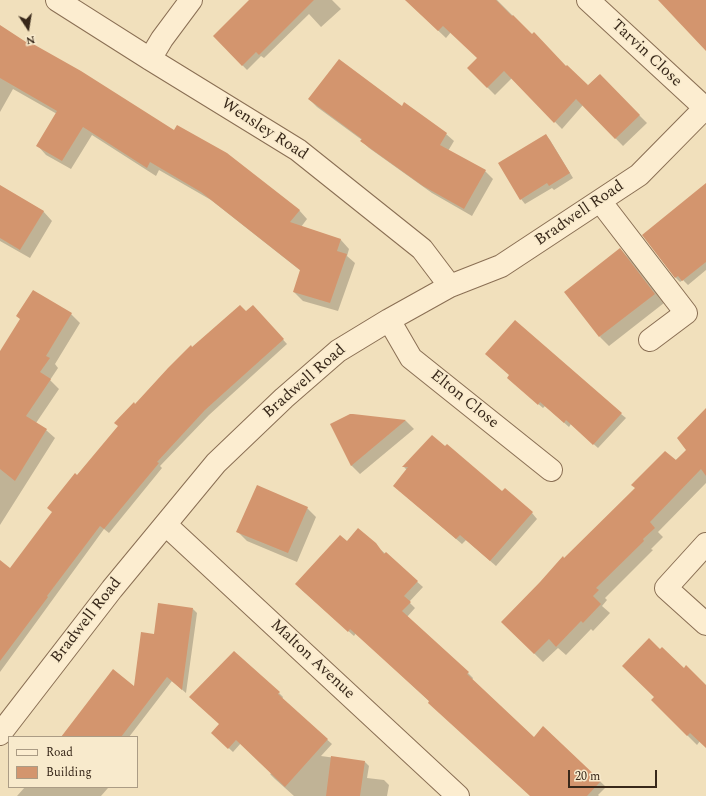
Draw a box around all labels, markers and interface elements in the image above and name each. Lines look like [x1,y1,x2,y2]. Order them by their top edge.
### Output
north arrow [8,8,48,48]
street label: Tarvin Close [607,16,685,92]
text: N [24,31,37,49]
street label: Wensley Road [217,95,311,165]
street label: Bradwell Road [532,177,628,251]
street label: Bradwell Road [260,341,350,423]
street label: Elton Close [426,367,502,433]
street label: Bradwell Road [48,574,126,668]
street label: Malton Avenue [266,616,358,704]
legend [8,736,138,788]
text: Road [46,743,73,762]
scale bar [570,762,659,788]
text: Building [46,763,92,782]
text: 20 m [575,767,600,786]

